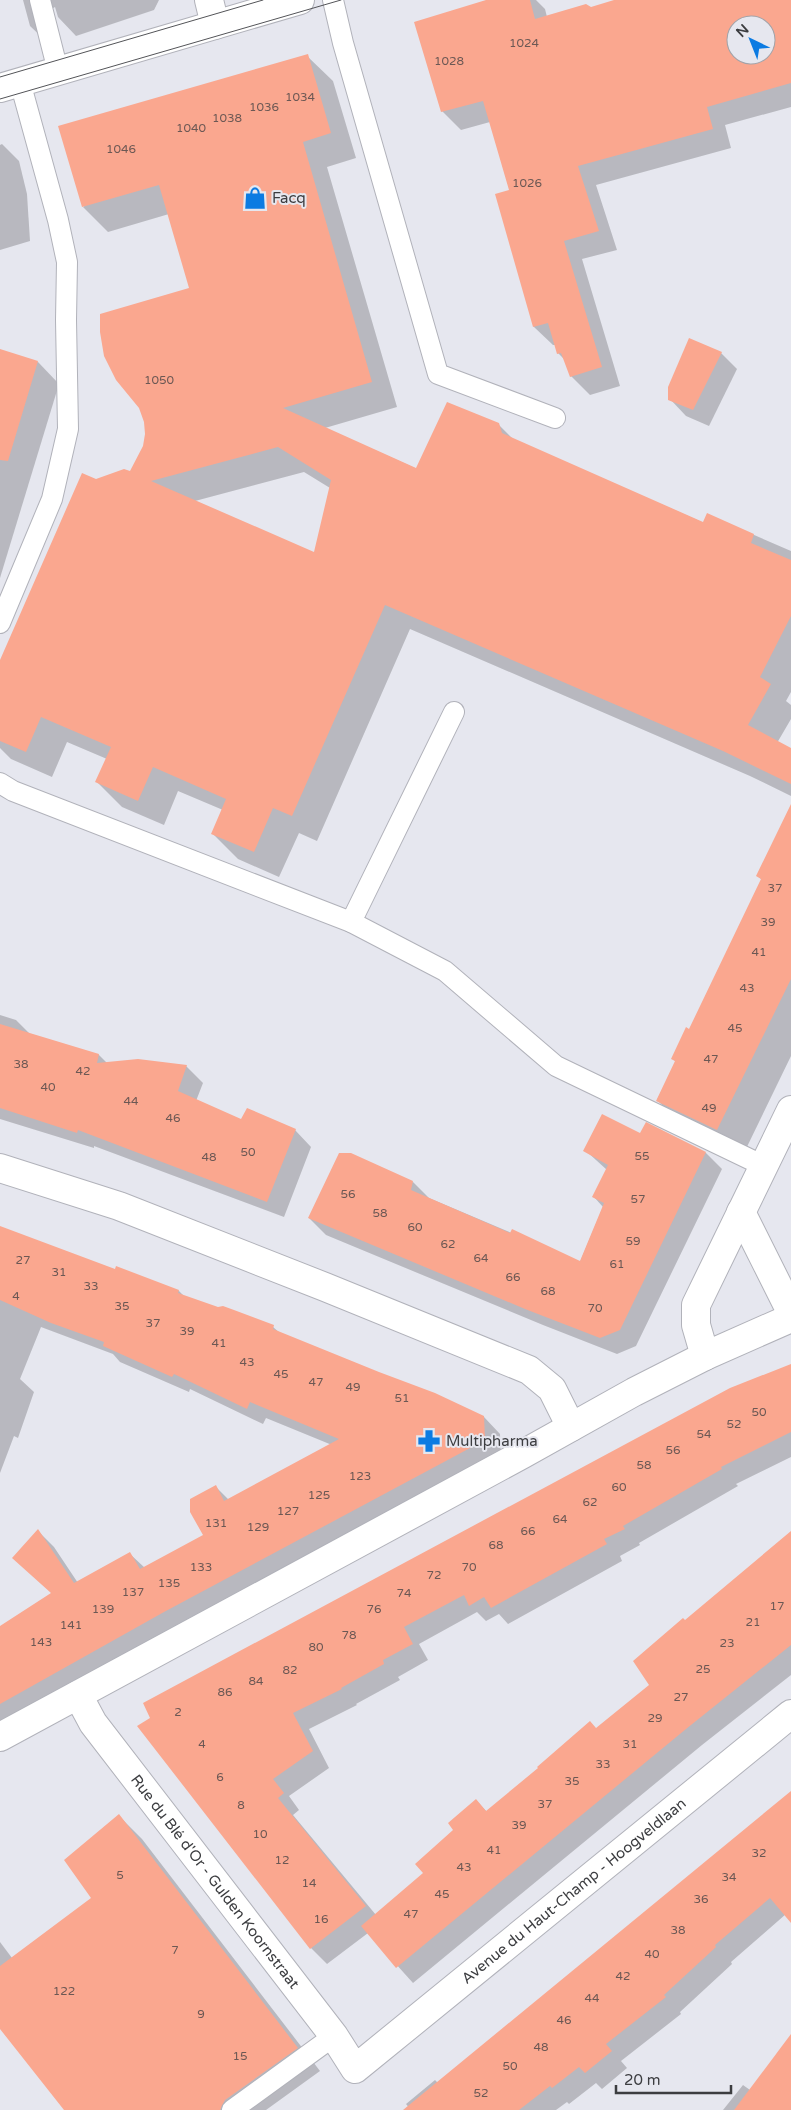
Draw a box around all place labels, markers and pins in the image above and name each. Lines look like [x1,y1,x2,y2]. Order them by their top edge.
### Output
shop icon: Facq [242,185,268,211]
place label: Facq [272,189,306,207]
pharmacy icon: Multipharma [416,1428,442,1454]
place label: Multipharma [446,1432,538,1450]

